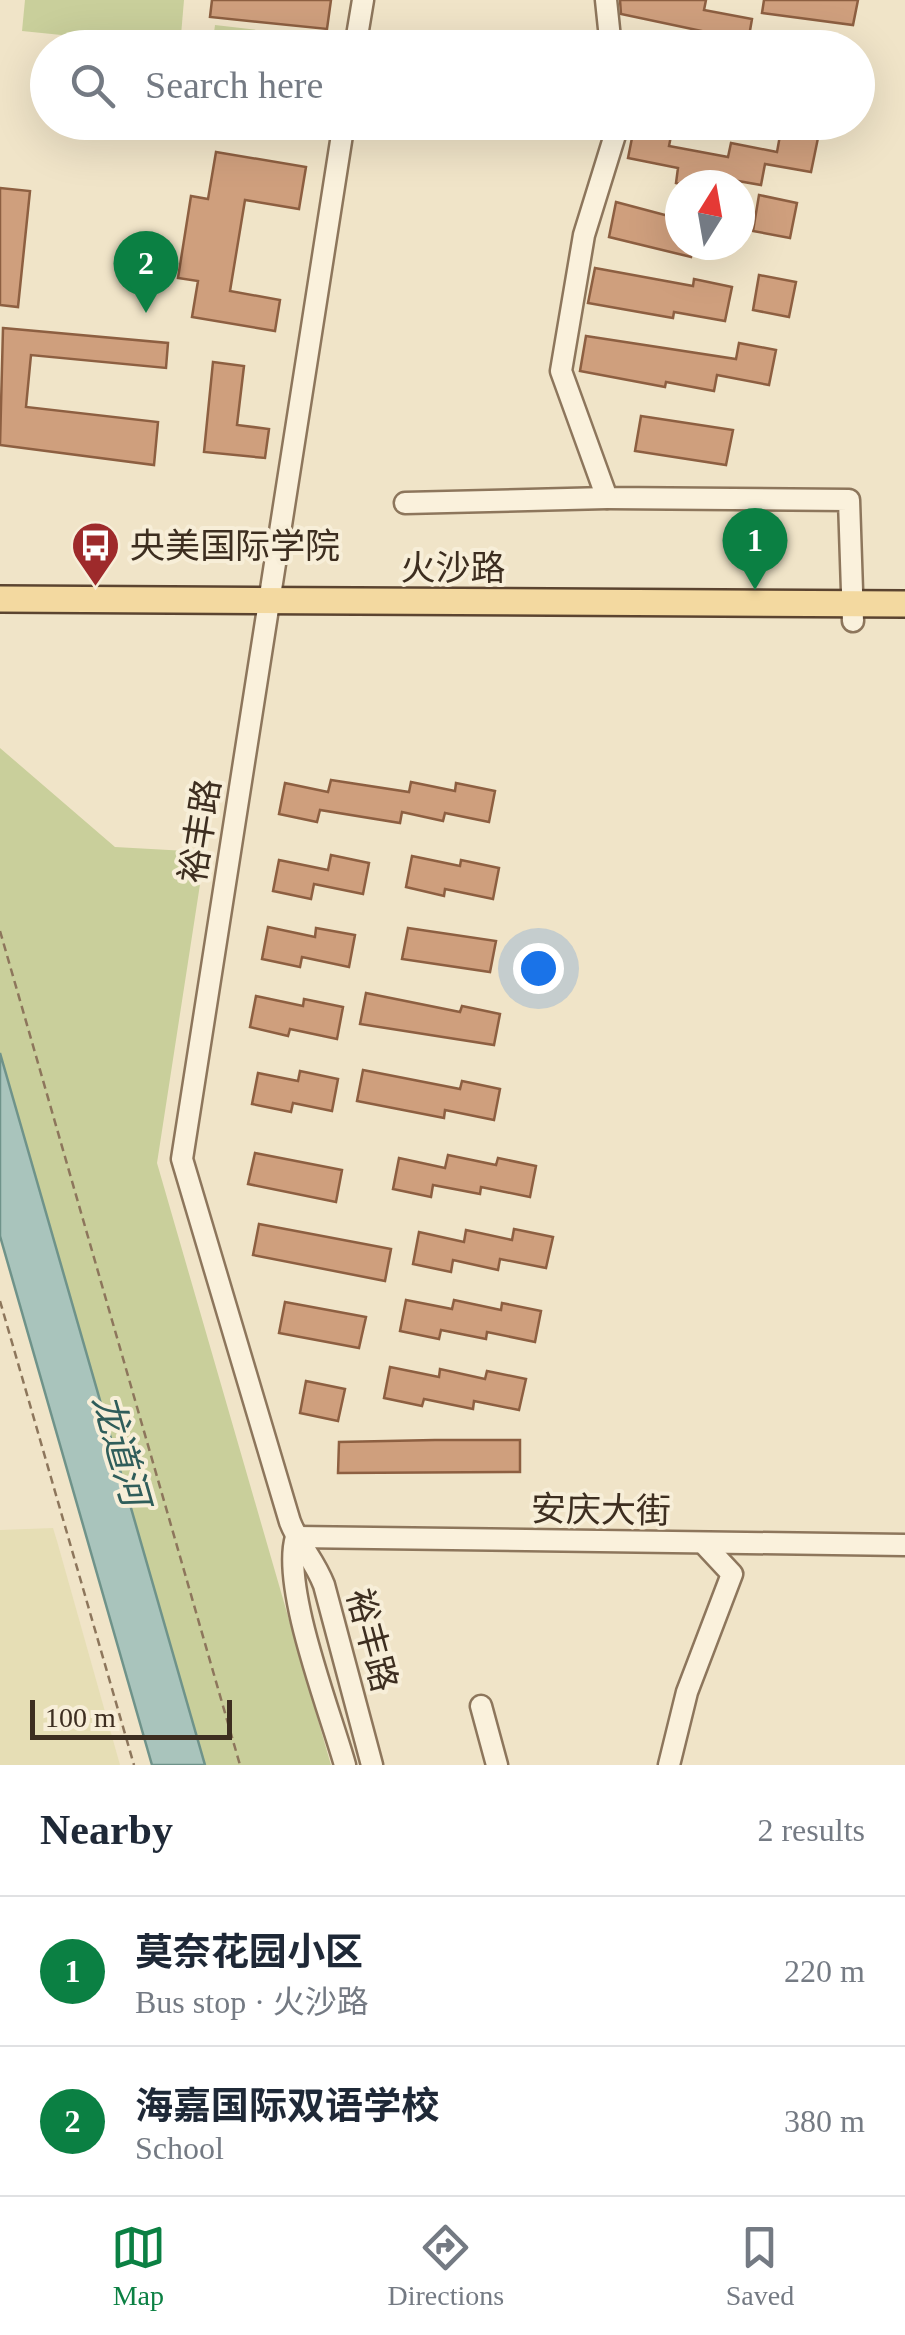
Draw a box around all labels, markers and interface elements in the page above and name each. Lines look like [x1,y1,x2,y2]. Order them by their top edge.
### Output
search box [30,30,875,140]
icon: search [65,58,120,113]
text: Search here [145,64,323,106]
north arrow [665,170,755,260]
pin: 2 [114,230,178,313]
pin: 1 [722,508,788,590]
bus stop icon: 央美国际学院 [69,520,121,588]
place label: 央美国际学院 [130,527,340,566]
street label: 火沙路 [400,549,506,588]
street label: 裕丰路 [173,776,228,886]
your location [513,943,564,994]
water label: 龙道河 [85,1389,159,1517]
street label: 安庆大街 [531,1490,671,1531]
street label: 裕丰路 [339,1584,404,1696]
scale bar [30,1695,232,1740]
text: 100 m [45,1702,116,1733]
text: Nearby [40,1807,173,1853]
text: 2 results [757,1812,865,1848]
text: 莫奈花园小区 [135,1931,363,1973]
text: 1 [65,1953,81,1989]
text: 220 m [784,1953,865,1989]
text: Bus stop · 火沙路 [135,1984,369,2020]
text: 海嘉国际双语学校 [135,2085,439,2127]
text: 2 [65,2103,81,2139]
text: 380 m [784,2103,865,2139]
text: School [135,2130,224,2166]
tab: Map [111,2220,166,2312]
tab: Directions [387,2220,504,2312]
tab: Saved [726,2220,794,2312]

